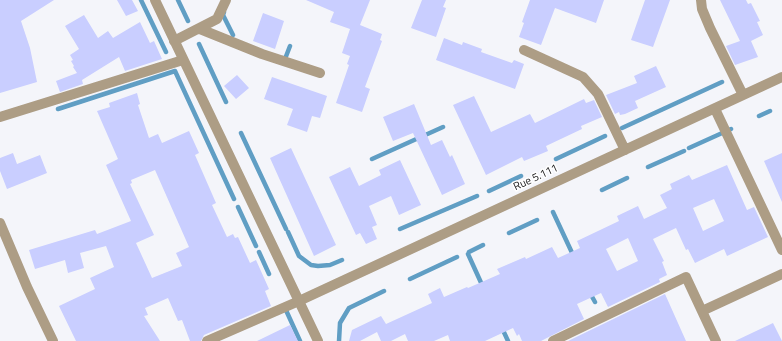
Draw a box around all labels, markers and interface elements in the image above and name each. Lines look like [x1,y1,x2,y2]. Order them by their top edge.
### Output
street label: Rue 5.111 [512,162,560,194]

